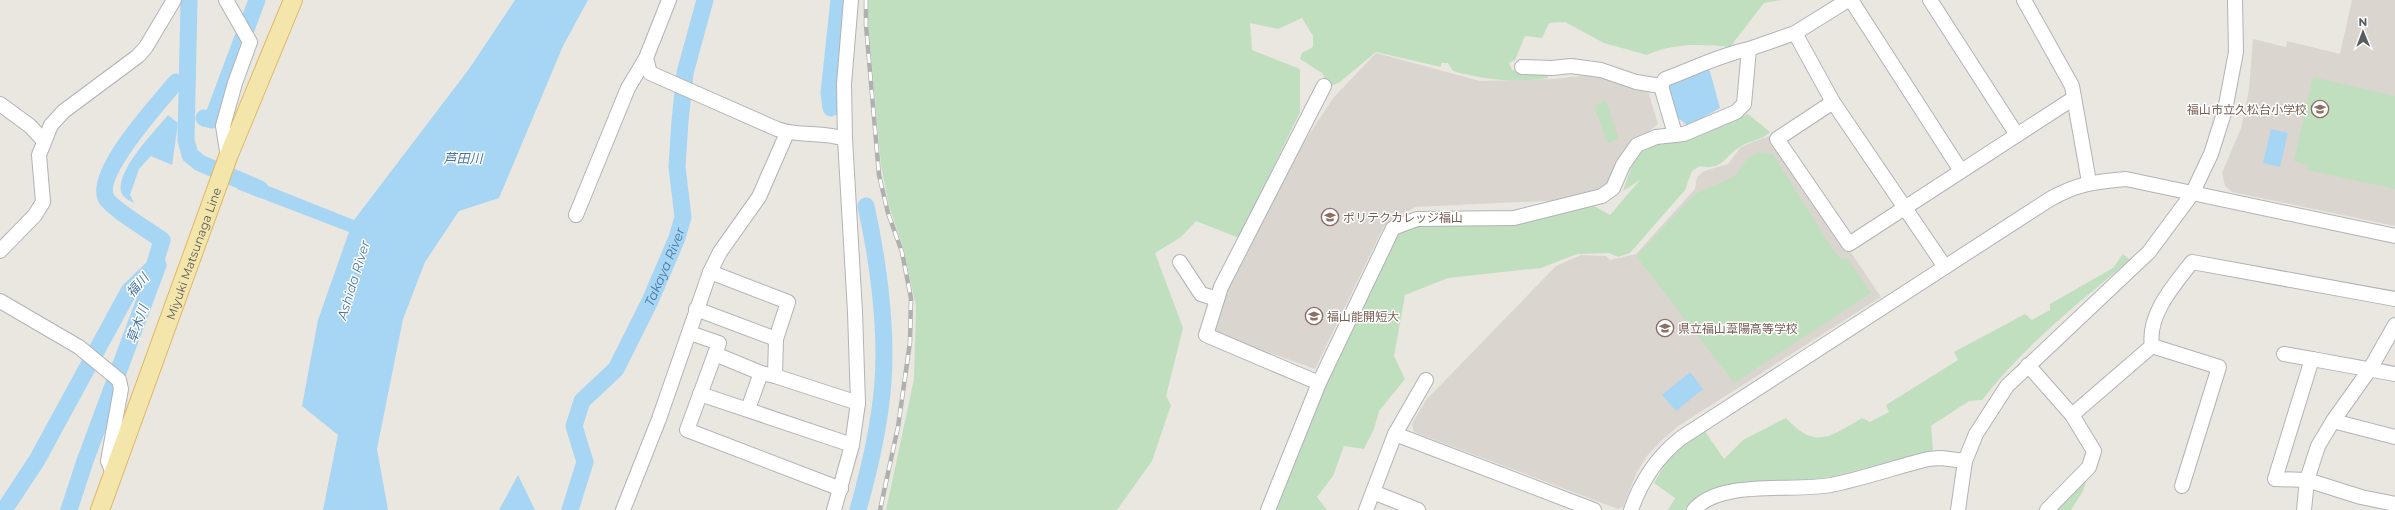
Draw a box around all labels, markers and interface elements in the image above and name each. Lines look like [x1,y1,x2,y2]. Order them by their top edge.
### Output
north arrow [2343,12,2383,52]
text: N [2358,15,2367,29]
school or university icon: 福山市立久松台小学校 [2310,99,2330,119]
place label: 福山市立久松台小学校 [2187,102,2307,117]
water label: 芦田川 [443,150,484,166]
street label: Miyuki Matsunaga Line [162,185,224,322]
school or university icon: ポリテクカレッジ福山 [1320,207,1340,227]
place label: ポリテクカレッジ福山 [1343,210,1463,225]
water label: Takaya River [641,225,688,309]
water label: Ashida River [333,238,373,322]
water label: 福川 [122,268,153,300]
water label: 草木川 [123,301,152,345]
school or university icon: 福山能開短大 [1304,306,1324,326]
place label: 福山能開短大 [1327,309,1399,324]
school or university icon: 県立福山葦陽高等学校 [1655,318,1675,338]
place label: 県立福山葦陽高等学校 [1678,321,1798,336]

